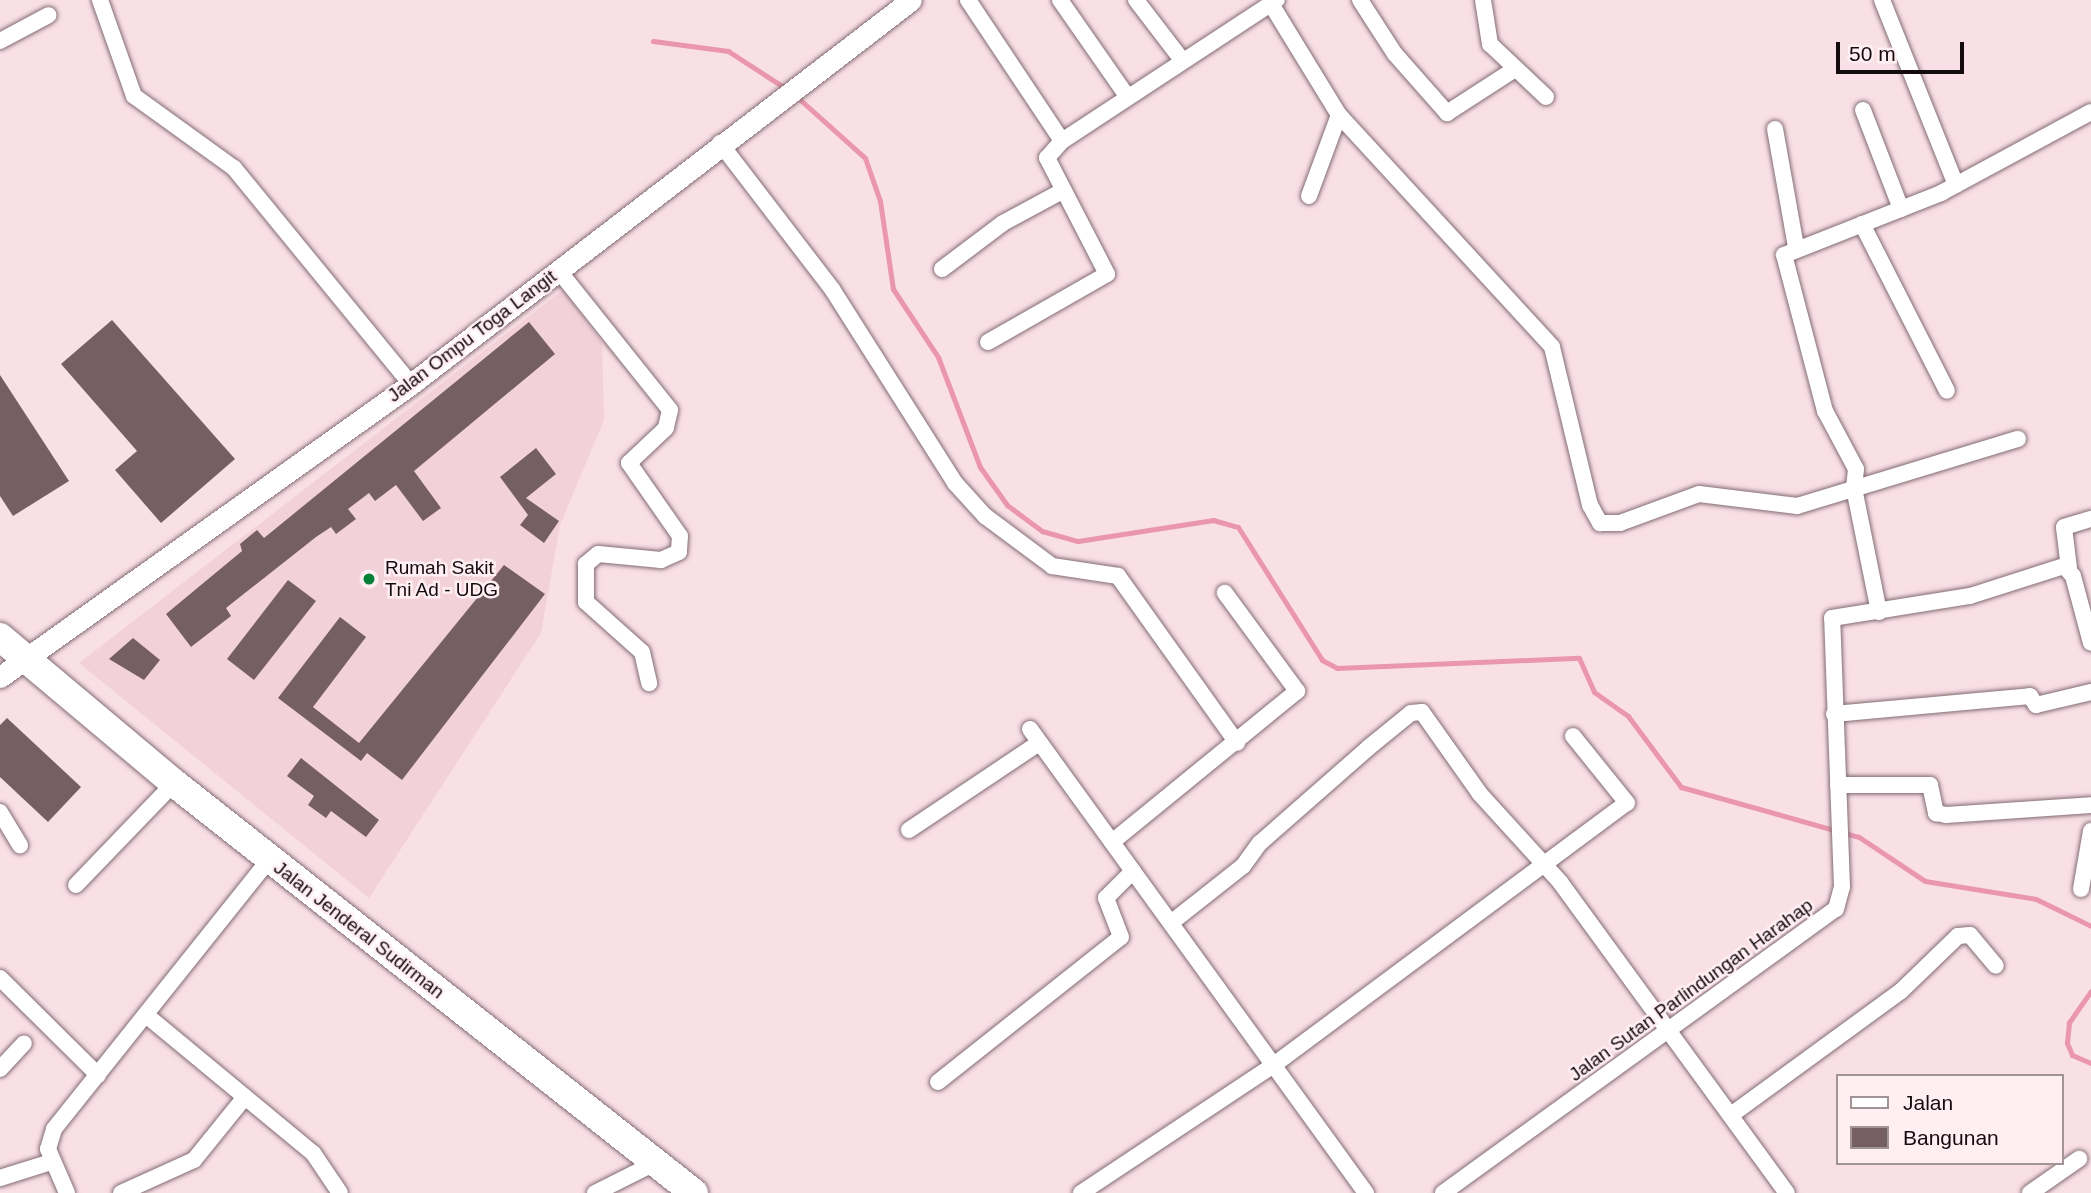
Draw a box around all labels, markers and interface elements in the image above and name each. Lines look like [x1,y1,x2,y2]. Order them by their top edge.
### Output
scale bar [1839,28,1967,72]
text: 50 m [1849,42,1896,65]
street label: Jalan Ompu Toga Langit [383,265,561,407]
place label: Rumah Sakit Tni Ad - UDG [385,557,499,601]
marker: Rumah Sakit Tni Ad - UDG [359,569,379,589]
street label: Jalan Jenderal Sudirman [269,856,449,1004]
street label: Jalan Sutan Parlindungan Harahap [1565,894,1817,1086]
legend [1836,1074,2063,1165]
text: Jalan [1903,1091,1953,1114]
text: Bangunan [1903,1126,1999,1149]

